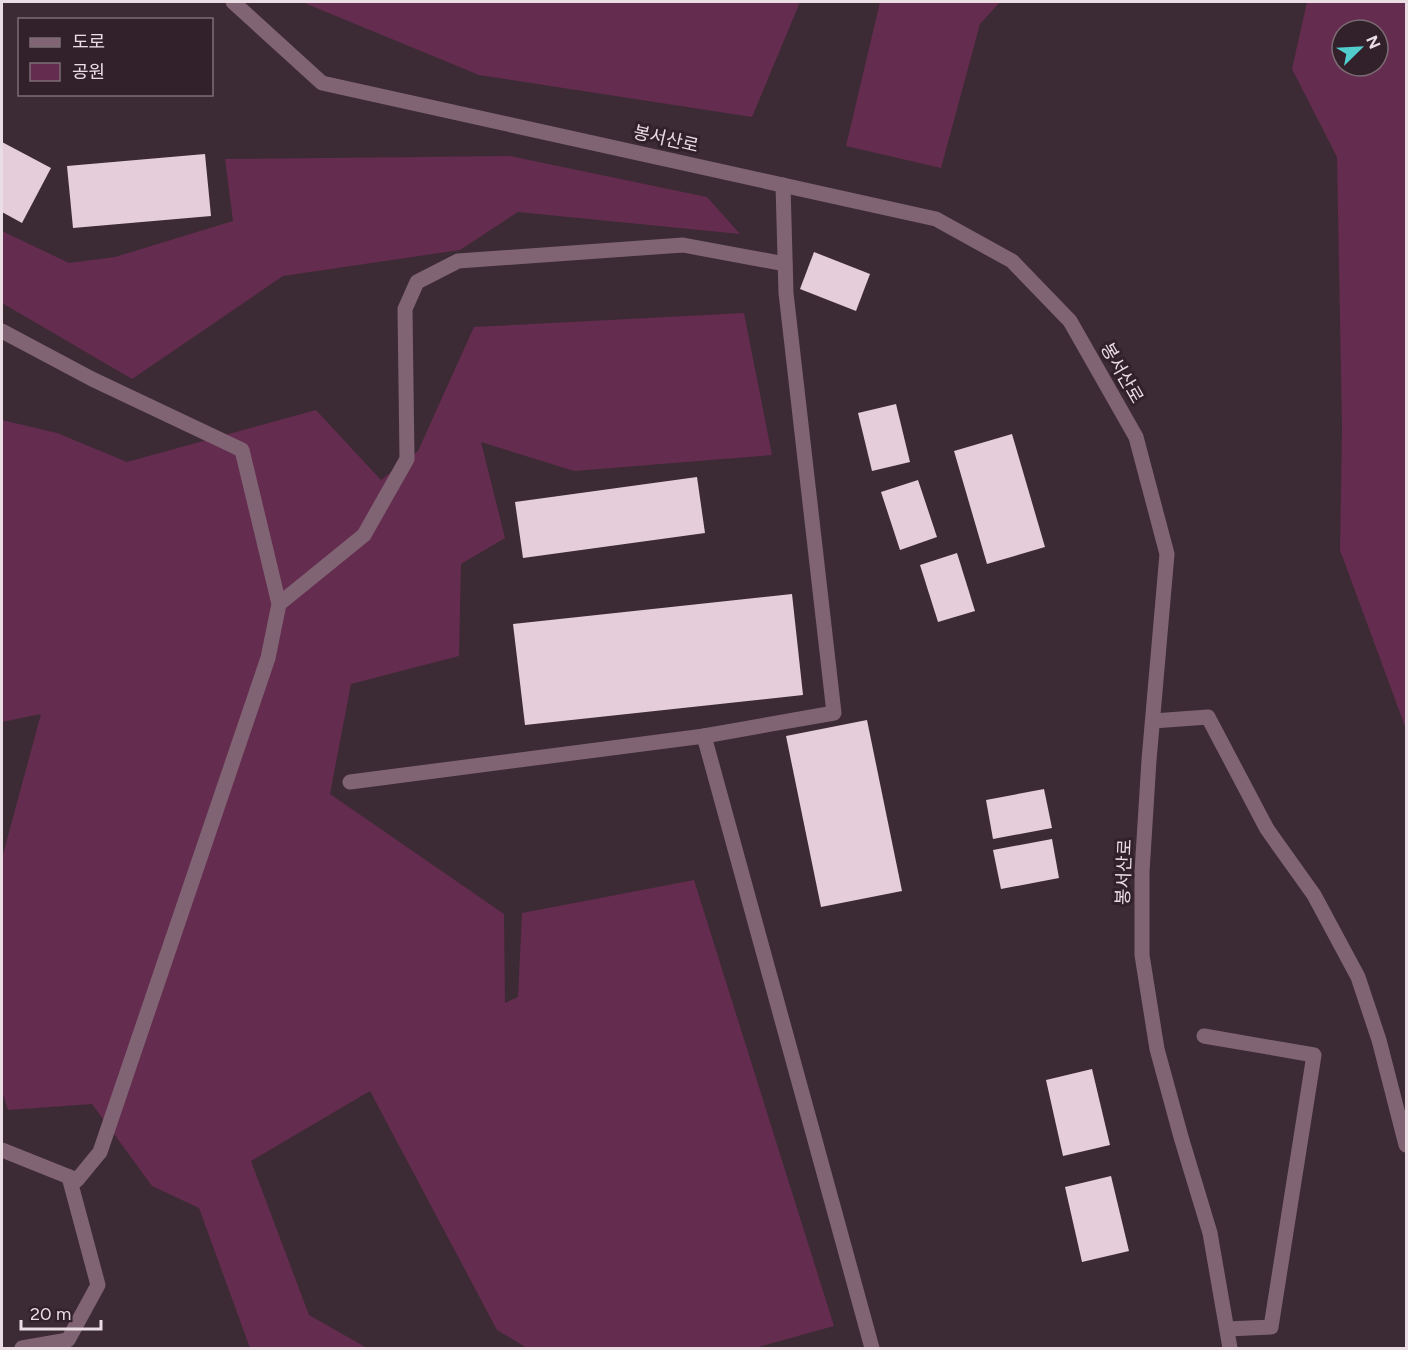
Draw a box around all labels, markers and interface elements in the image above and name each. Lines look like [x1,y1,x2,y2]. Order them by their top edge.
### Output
legend [18,18,213,96]
north arrow [1330,18,1390,78]
text: 도로 [72,31,105,53]
text: N [1362,33,1384,52]
text: 공원 [72,61,105,83]
street label: 봉서산로 [631,121,701,157]
street label: 봉서산로 [1096,339,1148,407]
street label: 봉서산로 [1112,839,1136,905]
scale bar [21,1293,100,1331]
text: 20 m [30,1303,71,1325]

